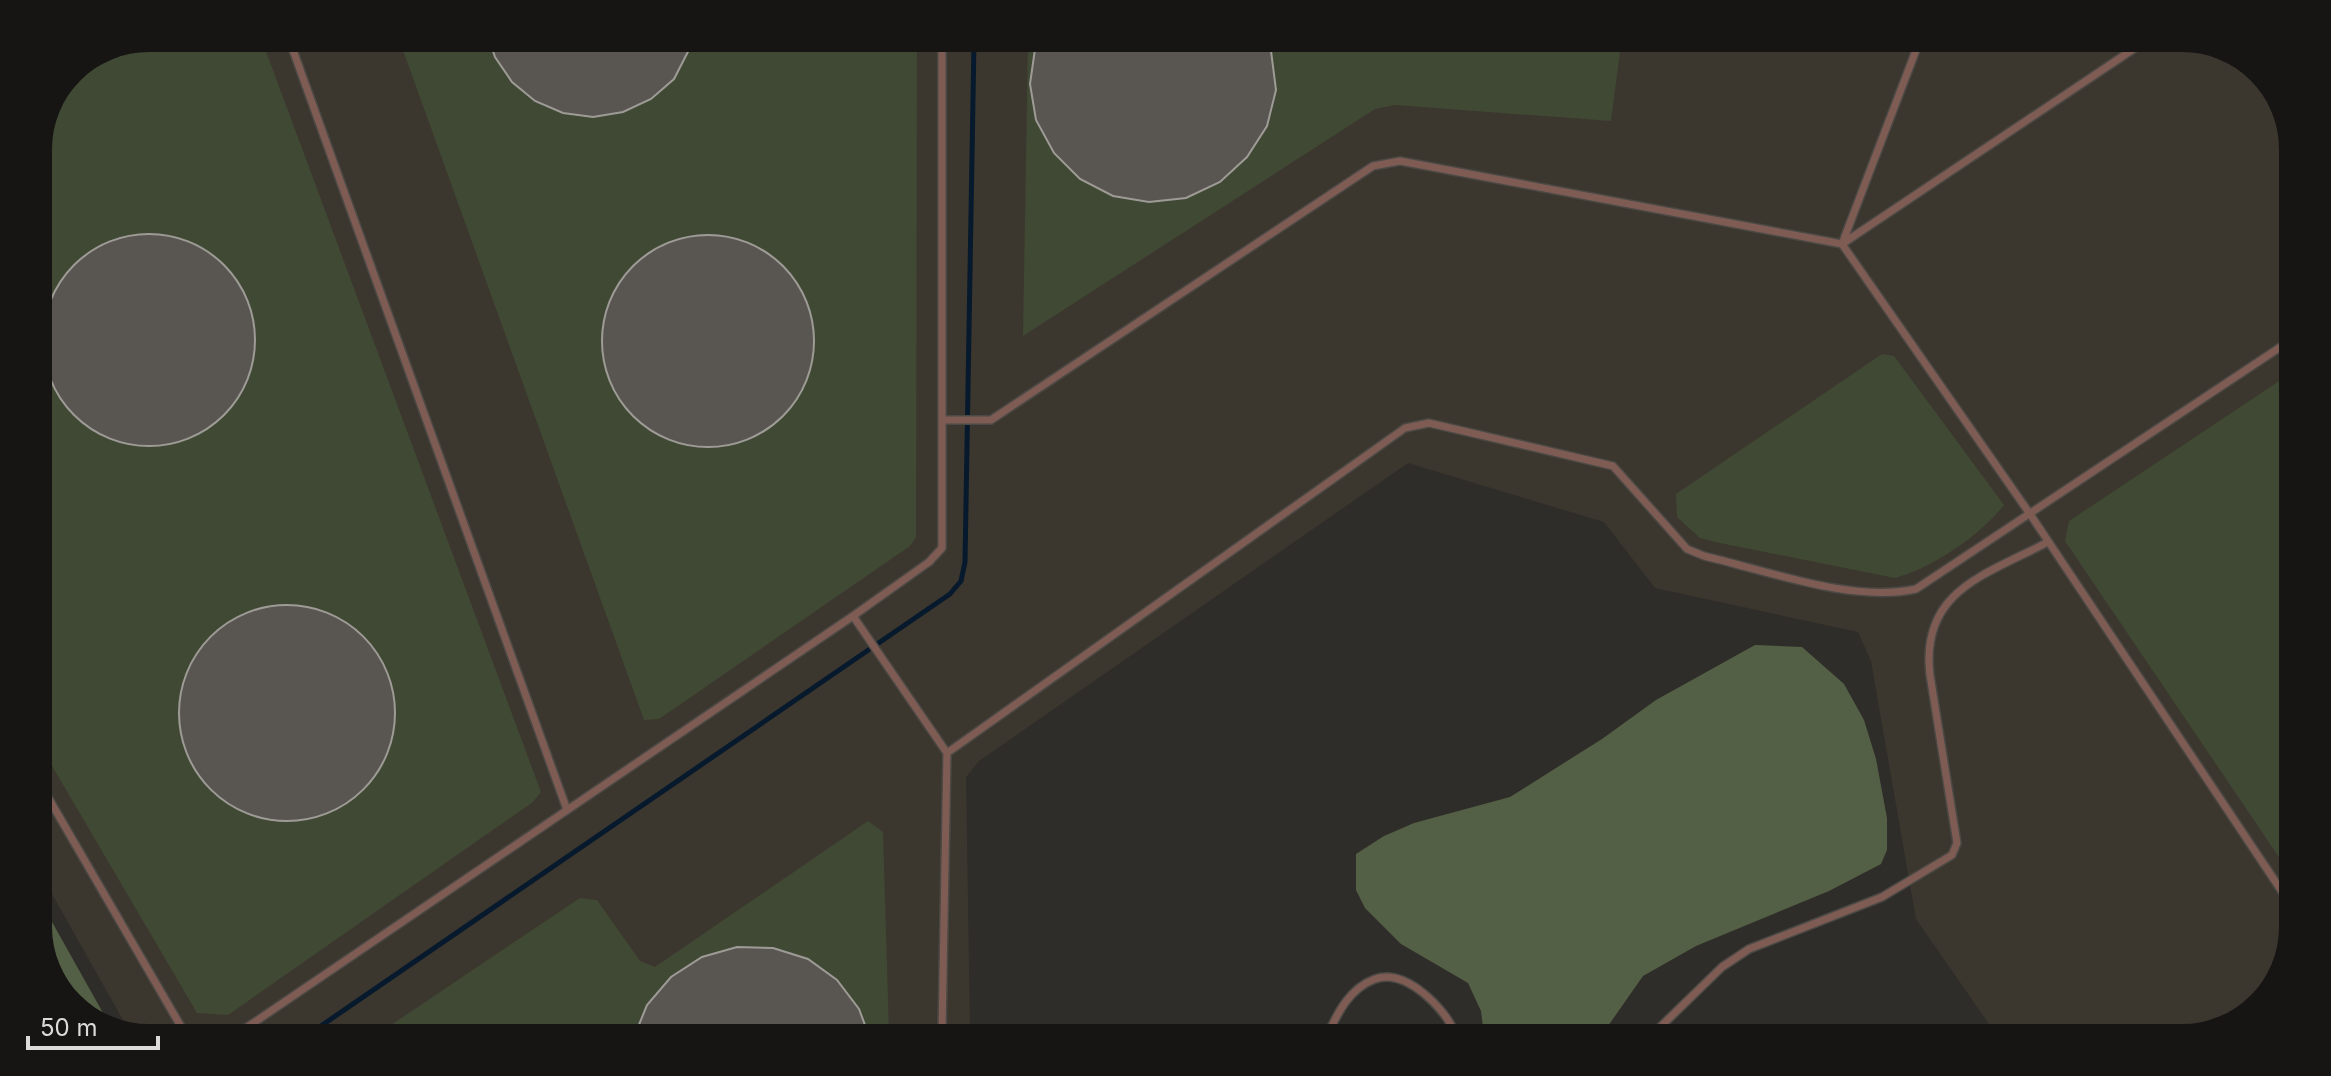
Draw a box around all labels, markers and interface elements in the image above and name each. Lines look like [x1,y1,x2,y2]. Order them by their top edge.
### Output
scale bar [28,1000,158,1050]
text: 50 m [40,1013,98,1042]

